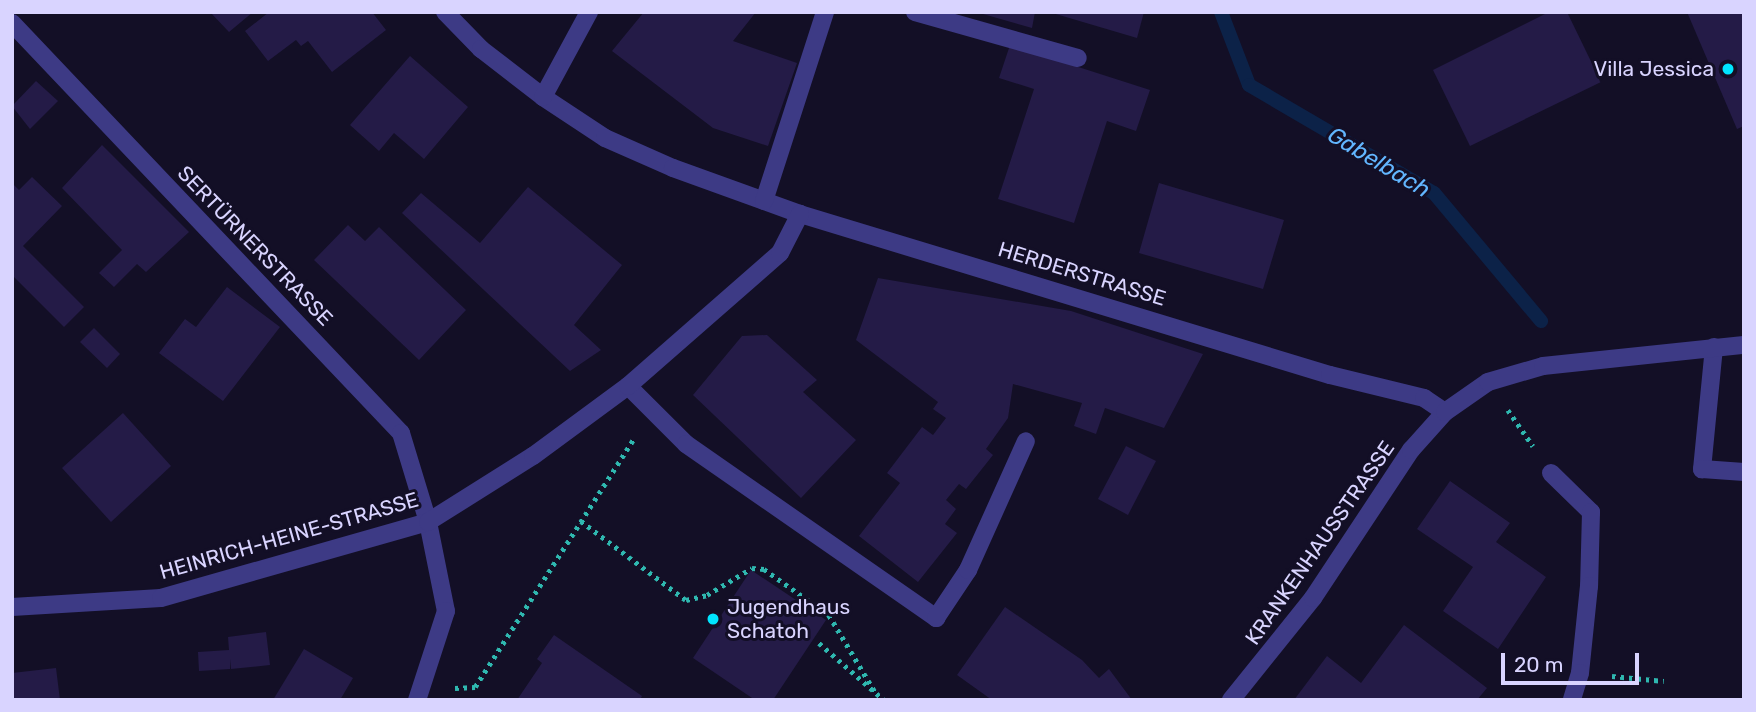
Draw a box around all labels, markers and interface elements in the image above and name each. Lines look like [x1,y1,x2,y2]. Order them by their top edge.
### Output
place label: Villa Jessica [1594,56,1714,82]
marker: Villa Jessica [1720,61,1736,77]
water label: Gabelbach [1323,121,1435,203]
street label: SERTÜRNERSTRASSE [172,161,338,331]
street label: HERDERSTRASSE [995,237,1169,311]
street label: KRANKENHAUSSTRASSE [1240,436,1400,650]
street label: HEINRICH-HEINE-STRASSE [157,487,421,585]
place label: Jugendhaus Schatoh [727,594,850,644]
marker: Jugendhaus Schatoh [705,611,721,627]
scale bar [1504,638,1642,682]
text: 20 m [1514,652,1563,677]

